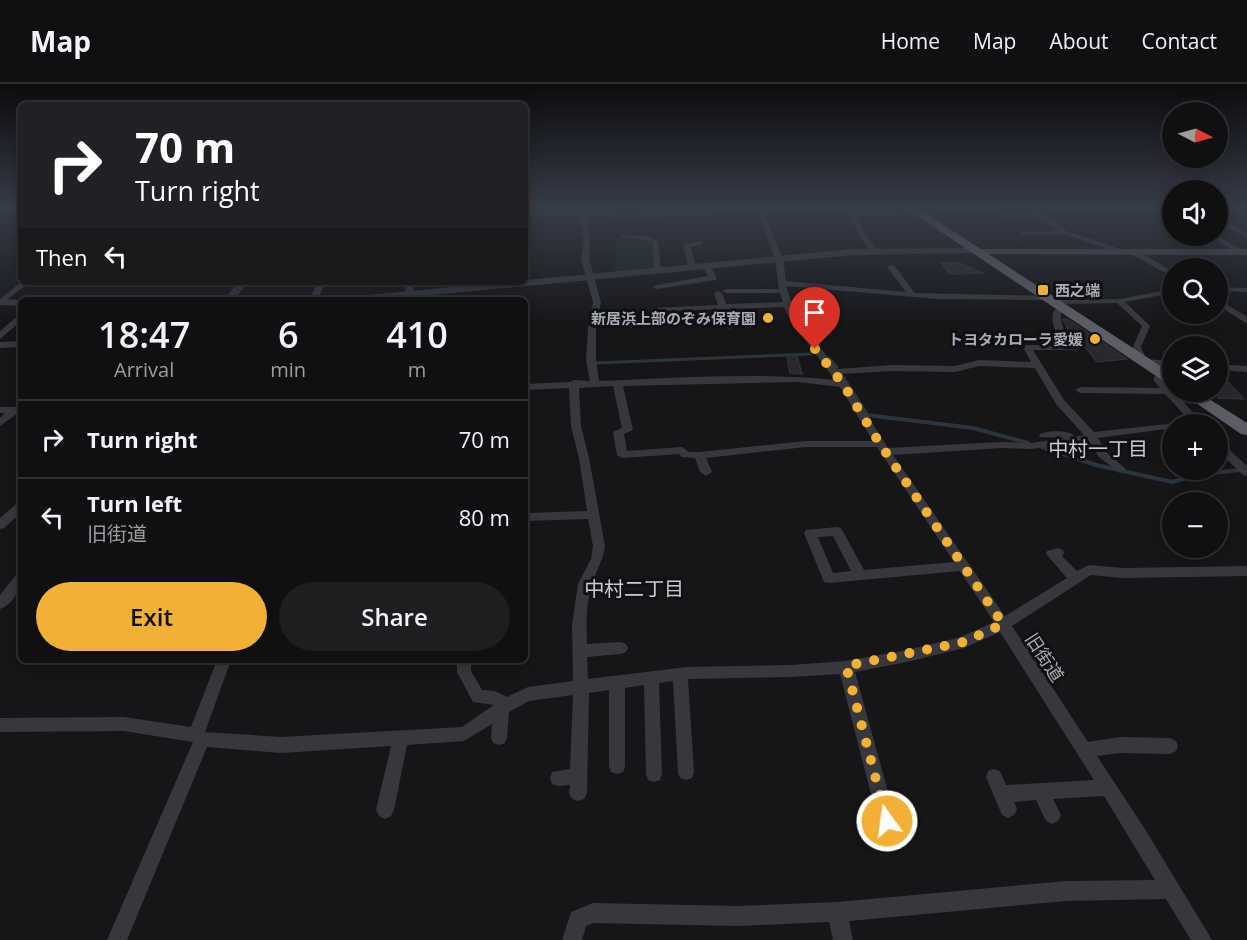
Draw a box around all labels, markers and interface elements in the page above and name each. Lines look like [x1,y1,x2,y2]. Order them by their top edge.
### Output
text: Map [30,22,91,60]
text: Home [881,27,940,55]
text: Map [973,27,1016,55]
text: About [1049,27,1109,55]
text: Contact [1142,27,1217,55]
north arrow [1162,102,1228,168]
map controls [1162,102,1228,558]
text: 70 m [135,118,235,175]
icon: right [36,126,114,204]
text: Turn right [135,172,260,209]
button: sound [1162,180,1228,246]
icon: left [99,240,132,273]
text: Then [36,242,87,272]
button: search [1162,258,1228,324]
place label: 西之端 [1055,280,1100,300]
marker: 西之端 [1036,283,1050,297]
pin [789,287,840,349]
icon: arrive [798,296,831,329]
place label: 新居浜上部のぞみ保育園 [591,308,756,328]
text: 18:47 [98,310,190,359]
text: 6 [278,310,299,359]
text: 410 [386,310,448,359]
marker: 新居浜上部のぞみ保育園 [761,311,775,325]
place label: トヨタカローラ愛媛 [948,329,1083,349]
marker: トヨタカローラ愛媛 [1088,332,1102,346]
button: layers [1162,336,1228,402]
text: Arrival [114,356,174,383]
text: min [270,356,306,383]
text: m [408,356,426,383]
button: + [1162,414,1228,480]
icon: right [36,423,69,456]
text: Turn right [87,424,198,454]
text: 70 m [459,424,510,454]
district label: 中村一丁目 [1048,435,1148,462]
text: Turn left [87,488,182,518]
button: − [1162,492,1228,558]
icon: left [36,501,69,534]
text: 80 m [459,502,510,532]
text: 旧街道 [87,520,147,547]
district label: 中村二丁目 [584,575,684,602]
button: Exit [36,582,267,651]
button: Share [279,582,510,651]
street label: 旧街道 [1020,628,1070,686]
position arrow [855,789,919,853]

